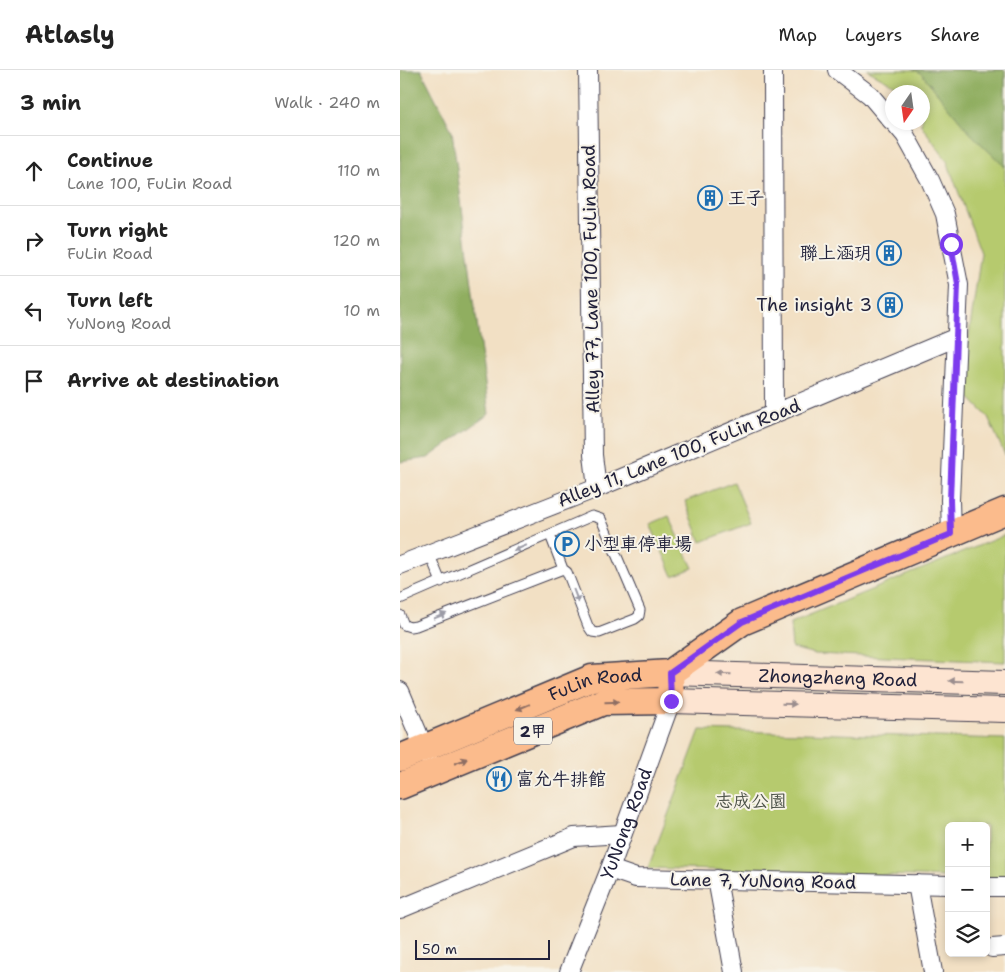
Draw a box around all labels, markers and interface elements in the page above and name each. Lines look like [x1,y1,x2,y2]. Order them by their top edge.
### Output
text: Atlasly [25,19,115,51]
text: Map [779,23,817,47]
text: Layers [845,23,902,47]
text: Share [930,23,980,47]
north arrow [885,85,930,130]
text: 3 min [20,89,81,117]
text: Walk · 240 m [274,92,380,113]
street label: Alley 77, Lane 100, FuLin Road [577,144,605,414]
text: Continue [67,148,153,173]
icon: ahead [20,157,48,185]
text: 110 m [337,160,380,181]
text: Lane 100, FuLin Road [67,173,232,194]
building icon: 王子 [697,185,723,211]
place label: 王子 [728,186,764,210]
text: Turn right [67,218,168,243]
icon: right [20,227,48,255]
text: 120 m [333,230,380,251]
route start [940,233,963,256]
building icon: 聯上涵玥 [876,240,902,266]
place label: 聯上涵玥 [800,241,872,265]
text: FuLin Road [67,243,153,264]
text: Turn left [67,288,153,313]
building icon: The insight 3 [877,292,903,318]
place label: The insight 3 [757,293,872,317]
icon: left [20,297,48,325]
text: 10 m [343,300,380,321]
text: YuNong Road [67,313,171,334]
icon: arrive [20,367,48,395]
text: Arrive at destination [67,368,279,393]
street label: Alley 11, Lane 100, FuLin Road [554,393,804,513]
parking icon: 小型車停車場 [554,531,580,557]
place label: 小型車停車場 [584,532,692,556]
one-way arrow [513,544,527,552]
one-way arrow [573,589,581,603]
one-way arrow [433,612,447,620]
street label: FuLin Road [545,663,643,707]
street label: Zhongzheng Road [758,664,918,692]
one-way arrow [716,670,732,678]
one-way arrow [948,677,964,685]
route end [660,690,683,713]
one-way arrow [604,698,620,706]
one-way arrow [782,700,798,708]
one-way arrow [515,703,530,711]
road number: 2甲 [514,718,552,744]
one-way arrow [454,756,468,764]
street label: YuNong Road [595,765,658,883]
restaurant icon: 富允牛排館 [486,766,512,792]
place label: 富允牛排館 [516,767,606,791]
park label: 志成公園 [715,789,787,813]
map controls [945,822,990,957]
button: + [945,822,990,867]
street label: Lane 7, YuNong Road [670,867,856,895]
button: − [945,867,990,912]
button: layers [945,912,990,957]
scale bar [415,937,550,960]
text: 50 m [422,940,457,958]

